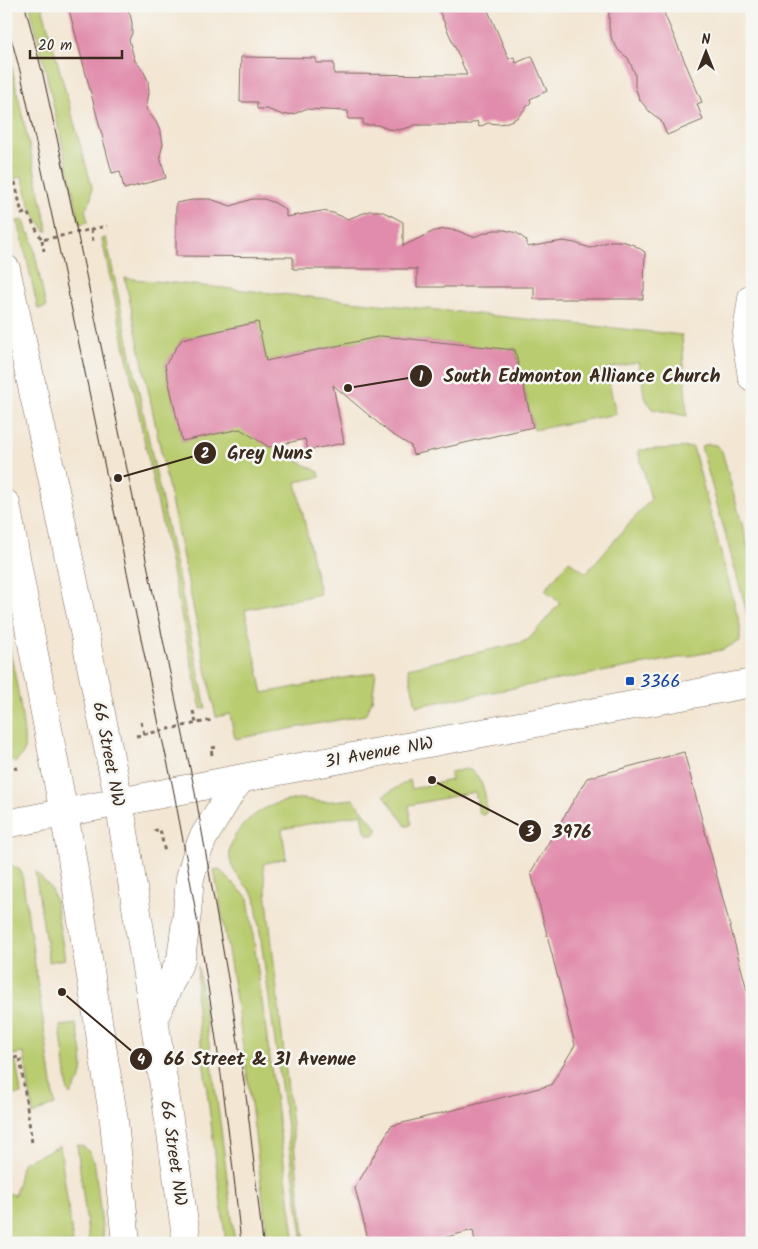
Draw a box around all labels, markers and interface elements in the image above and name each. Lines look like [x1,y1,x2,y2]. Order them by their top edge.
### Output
scale bar [30,28,122,60]
north arrow [680,28,730,78]
text: N [702,29,711,51]
text: 20 m [38,34,72,58]
callout: South Edmonton Alliance Church [408,359,731,393]
text: South Edmonton Alliance Church [443,362,721,392]
text: 1 [419,365,424,389]
callout: Grey Nuns [192,436,322,470]
text: Grey Nuns [227,439,313,469]
text: 2 [201,442,210,466]
place label: 3366 [640,668,681,697]
marker: 3366 [624,675,636,687]
street label: 66 Street NW [83,699,132,809]
street label: 31 Avenue NW [323,730,436,777]
callout: 3976 [517,814,601,848]
text: 3976 [551,818,592,848]
text: 3 [525,820,534,844]
callout: 66 Street & 31 Avenue [129,1042,366,1076]
text: 66 Street & 31 Avenue [164,1045,356,1075]
text: 4 [137,1048,145,1072]
street label: 66 Street NW [151,1099,194,1208]

